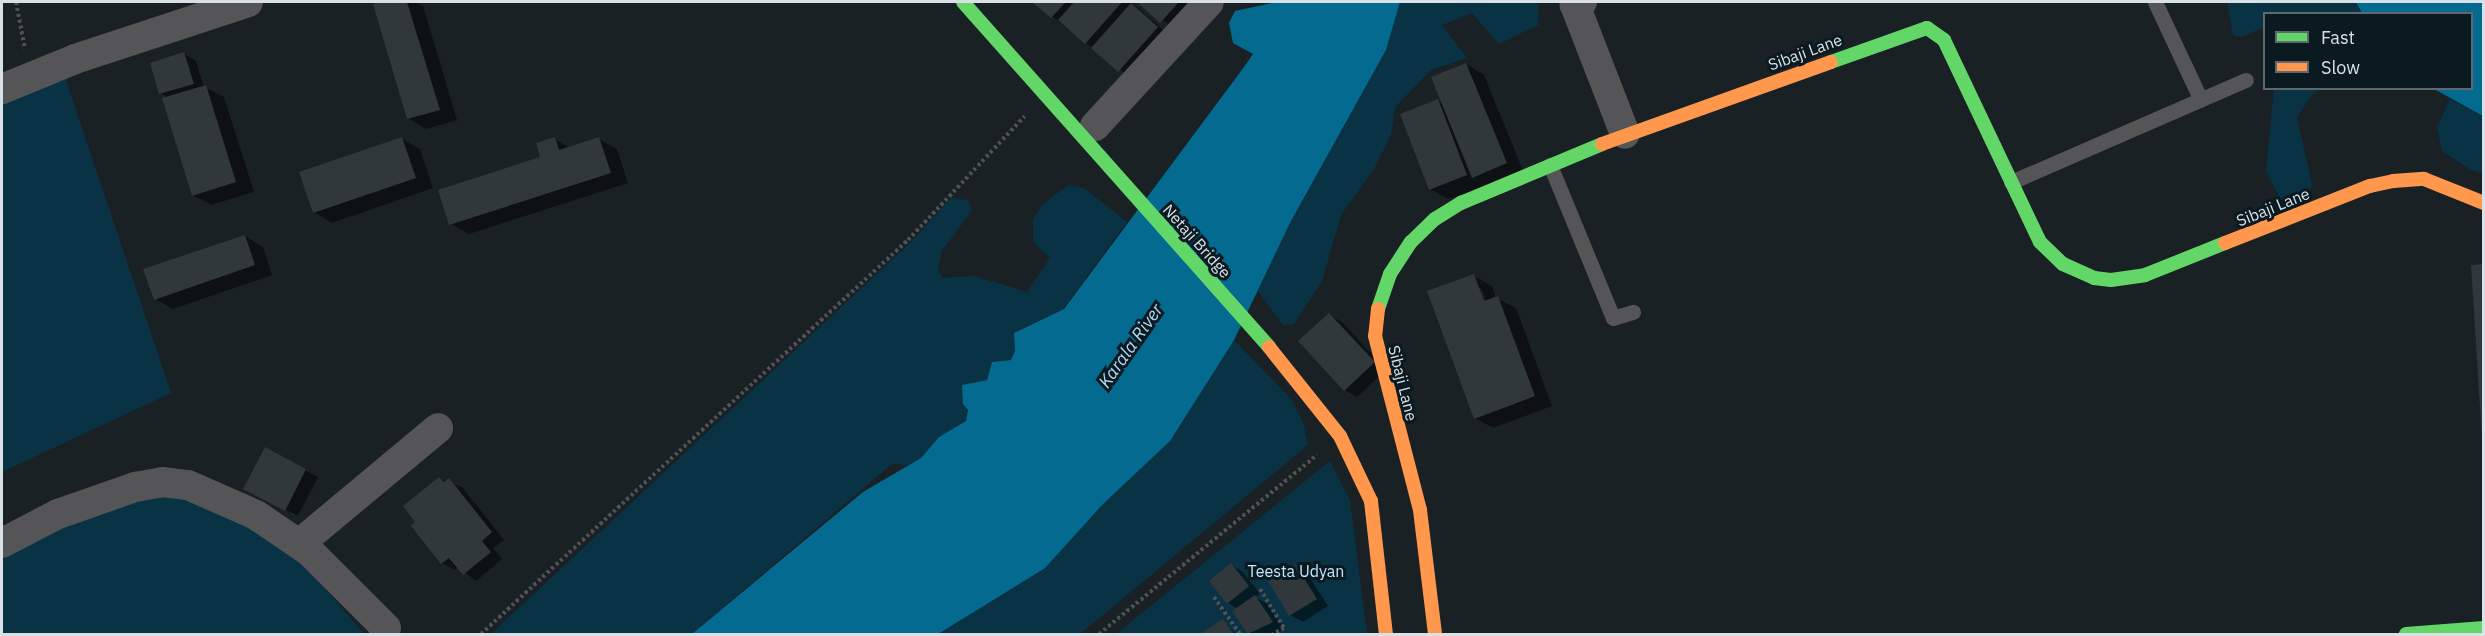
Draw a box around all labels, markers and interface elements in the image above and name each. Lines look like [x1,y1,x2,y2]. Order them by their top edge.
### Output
legend [2263,12,2473,90]
text: Fast [2321,26,2355,49]
street label: Sibaji Lane [1765,30,1845,74]
text: Slow [2321,56,2360,79]
street label: Sibaji Lane [2234,184,2312,230]
street label: Netaji Bridge [1159,200,1235,282]
water label: Karala River [1094,300,1168,392]
street label: Sibaji Lane [1384,343,1422,423]
park label: Teesta Udyan [1248,561,1344,581]

